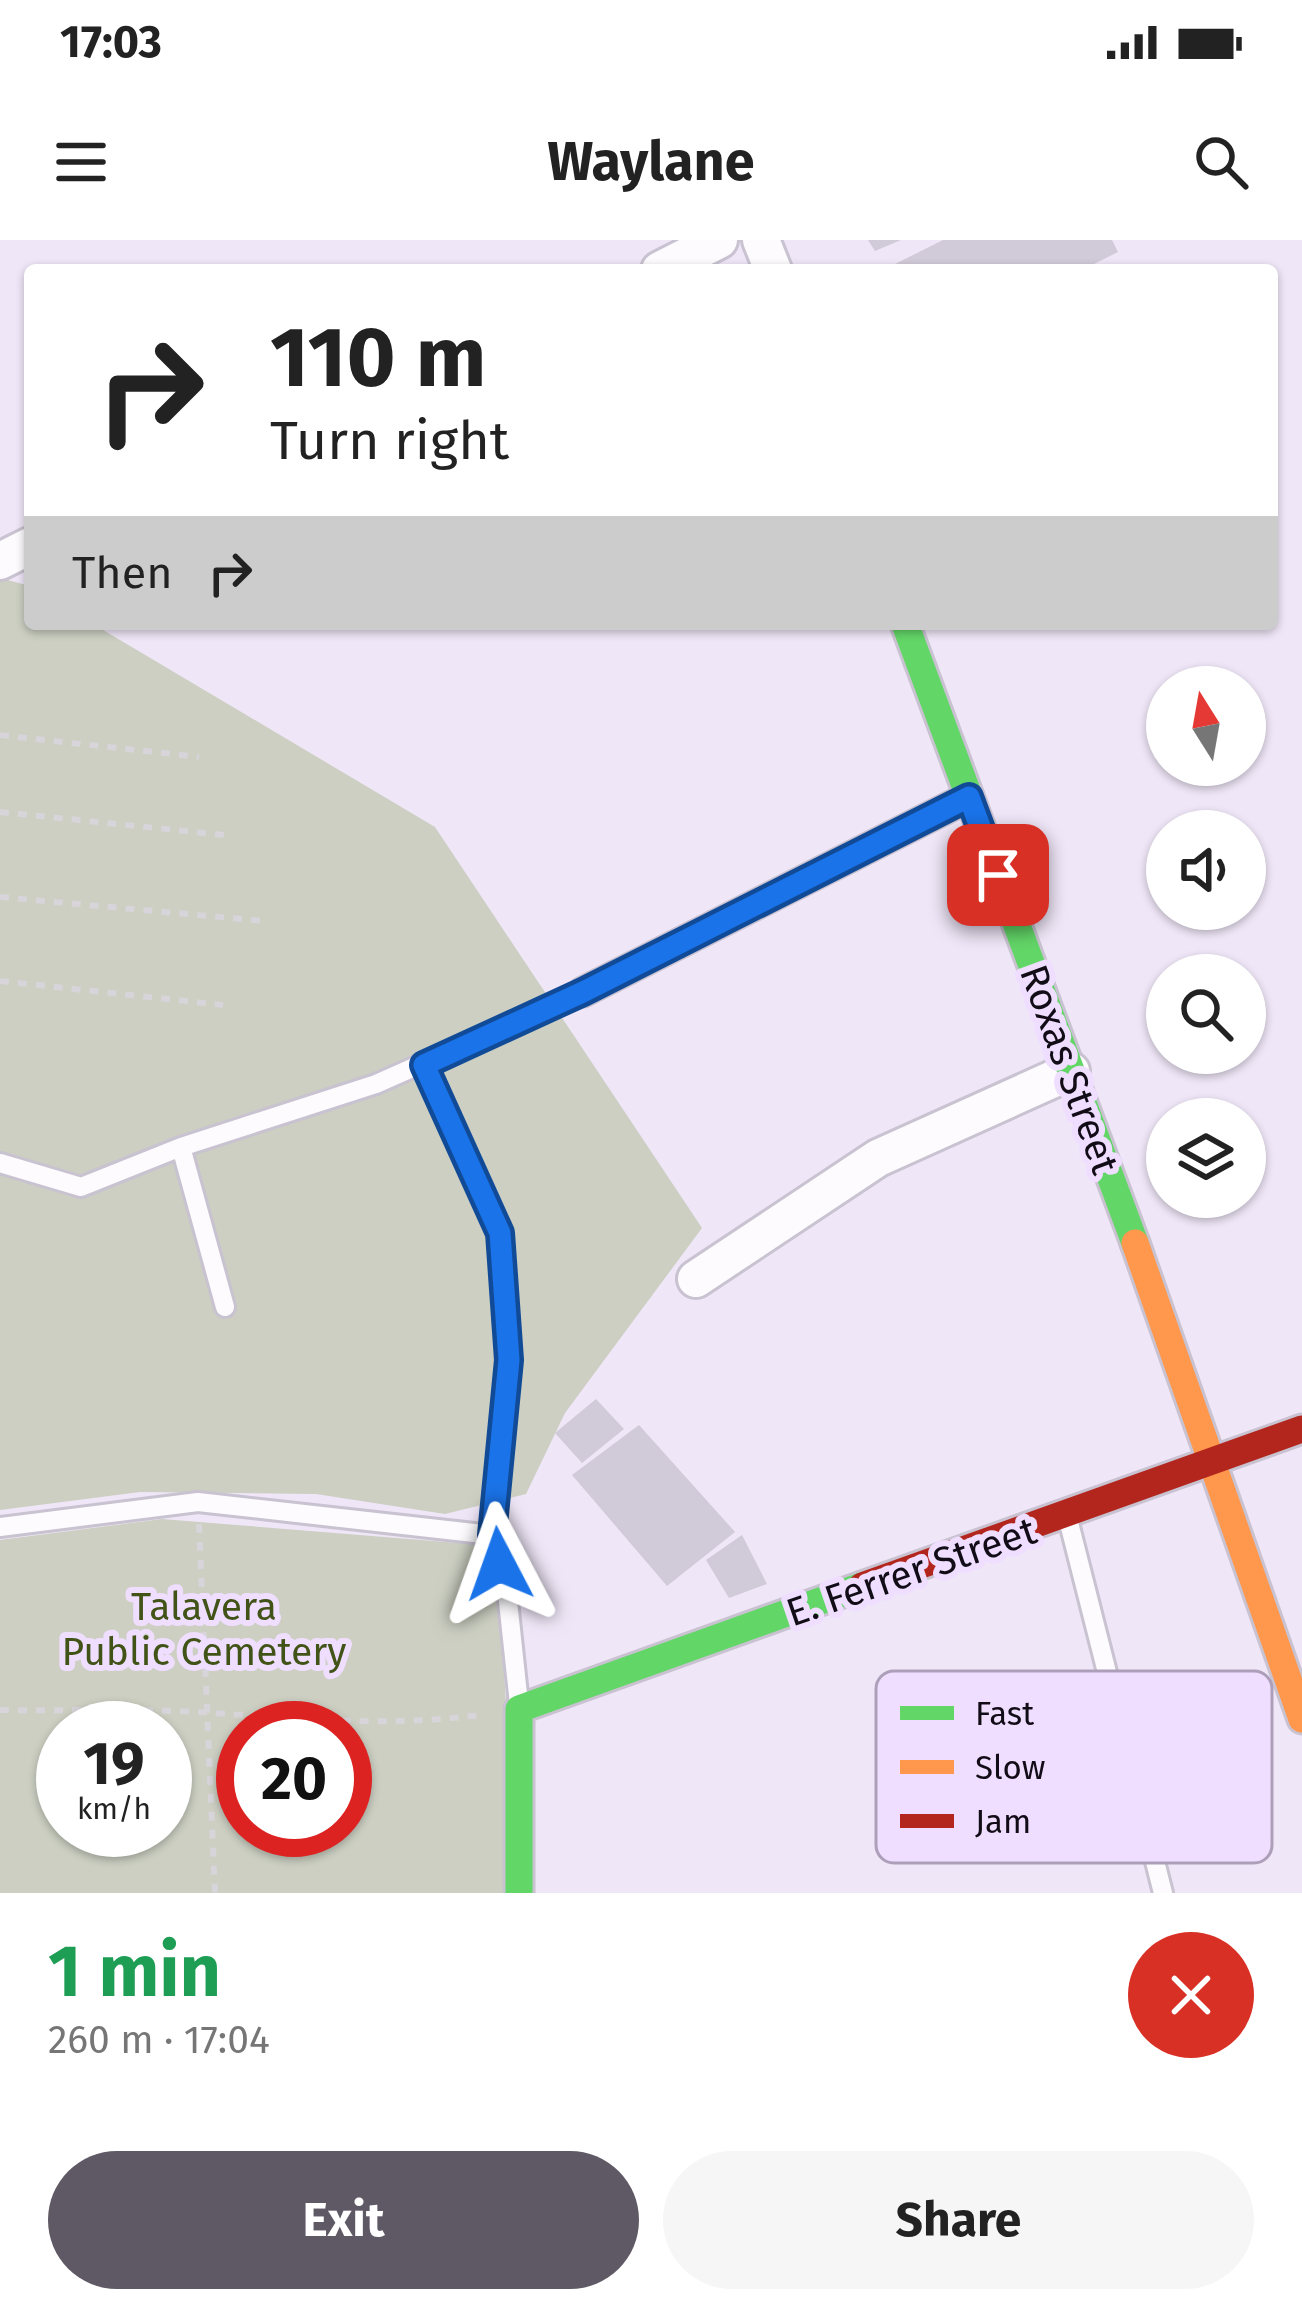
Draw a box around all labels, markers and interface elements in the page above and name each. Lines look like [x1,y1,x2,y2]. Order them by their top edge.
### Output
text: 17:03 [60,15,162,69]
icon: menu [48,129,114,195]
icon: search [1188,129,1254,195]
text: Waylane [547,130,755,194]
text: 110 m [270,307,486,408]
icon: right [72,312,228,468]
text: Turn right [270,409,509,473]
icon: right [197,540,263,606]
text: Then [72,546,173,600]
north arrow [1146,666,1266,786]
map controls [1146,666,1266,1218]
button: sound [1146,810,1266,930]
pin [947,824,1049,926]
icon: arrive [965,842,1031,908]
button: search [1146,954,1266,1074]
street label: Roxas Street [1010,959,1128,1181]
button: layers [1146,1098,1266,1218]
position arrow [436,1501,562,1627]
street label: E. Ferrer Street [780,1507,1043,1636]
park label: Talavera Public Cemetery [62,1584,346,1675]
legend [876,1671,1272,1863]
text: Fast [975,1694,1034,1734]
speed limit sign: 20 [216,1701,372,1857]
text: 19 [83,1728,145,1800]
text: Slow [975,1748,1045,1788]
text: km/h [77,1791,151,1827]
text: Jam [975,1802,1031,1842]
text: 1 min [48,1929,221,2015]
button: close [1128,1932,1254,2058]
text: 260 m · 17:04 [48,2017,270,2063]
button: Exit [48,2151,639,2289]
button: Share [663,2151,1254,2289]

